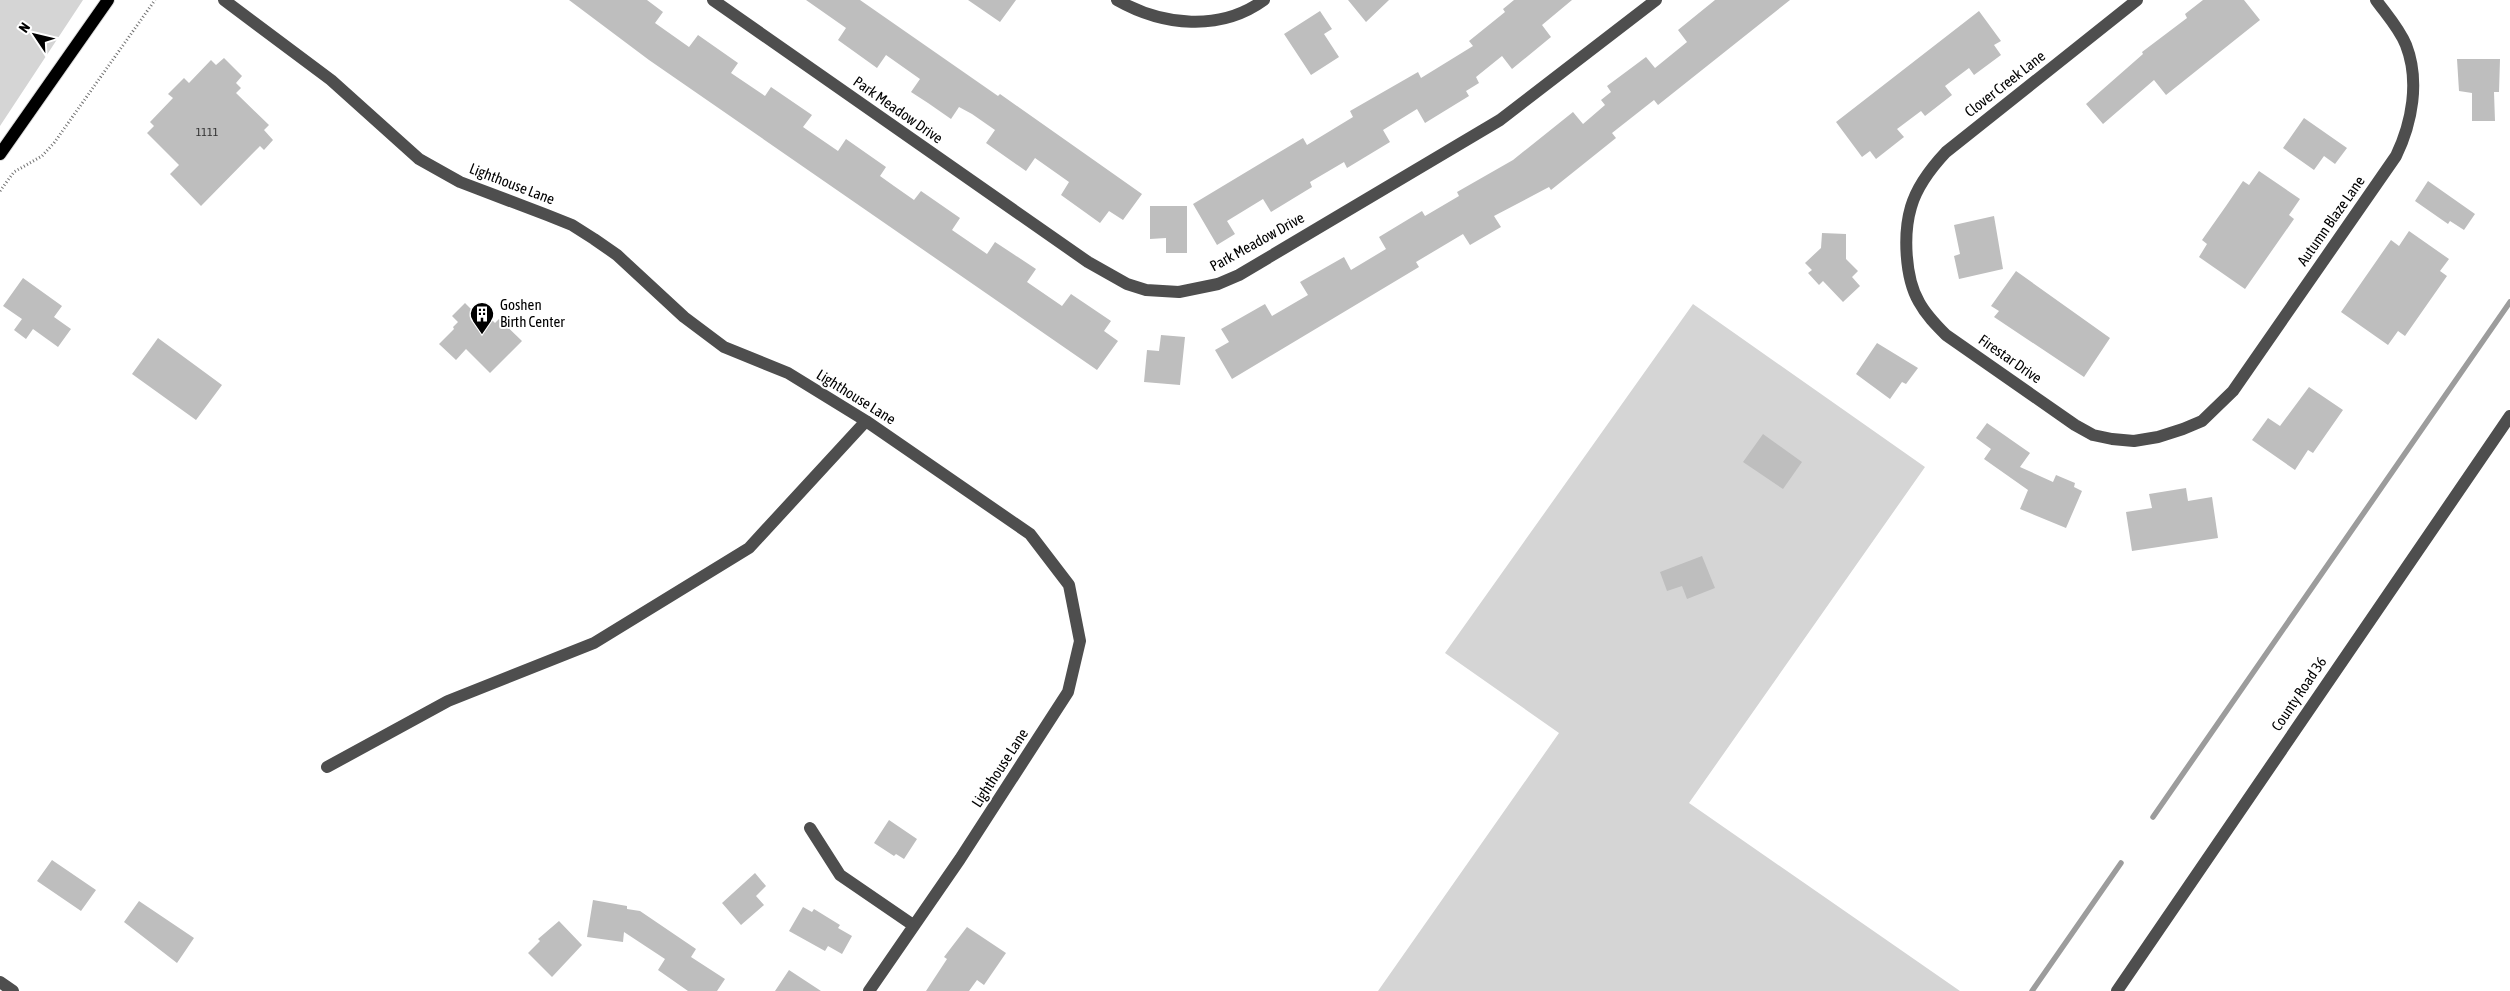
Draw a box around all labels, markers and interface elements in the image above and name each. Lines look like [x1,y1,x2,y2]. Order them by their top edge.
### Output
north arrow [10,10,60,60]
text: N [15,20,33,36]
street label: Clover Creek Lane [1961,47,2048,120]
street label: Park Meadow Drive [850,72,946,147]
house number: 1111 [196,125,219,139]
street label: Lighthouse Lane [467,159,557,208]
street label: Autumn Blaze Lane [2293,173,2368,269]
street label: Park Meadow Drive [1207,209,1307,274]
place label: Goshen Birth Center [500,296,565,330]
building icon: Goshen Birth Center [469,301,495,335]
street label: Firestar Drive [1976,331,2045,387]
street label: Lighthouse Lane [814,366,899,428]
street label: County Road 36 [2268,653,2330,734]
street label: Lighthouse Lane [968,725,1031,810]

